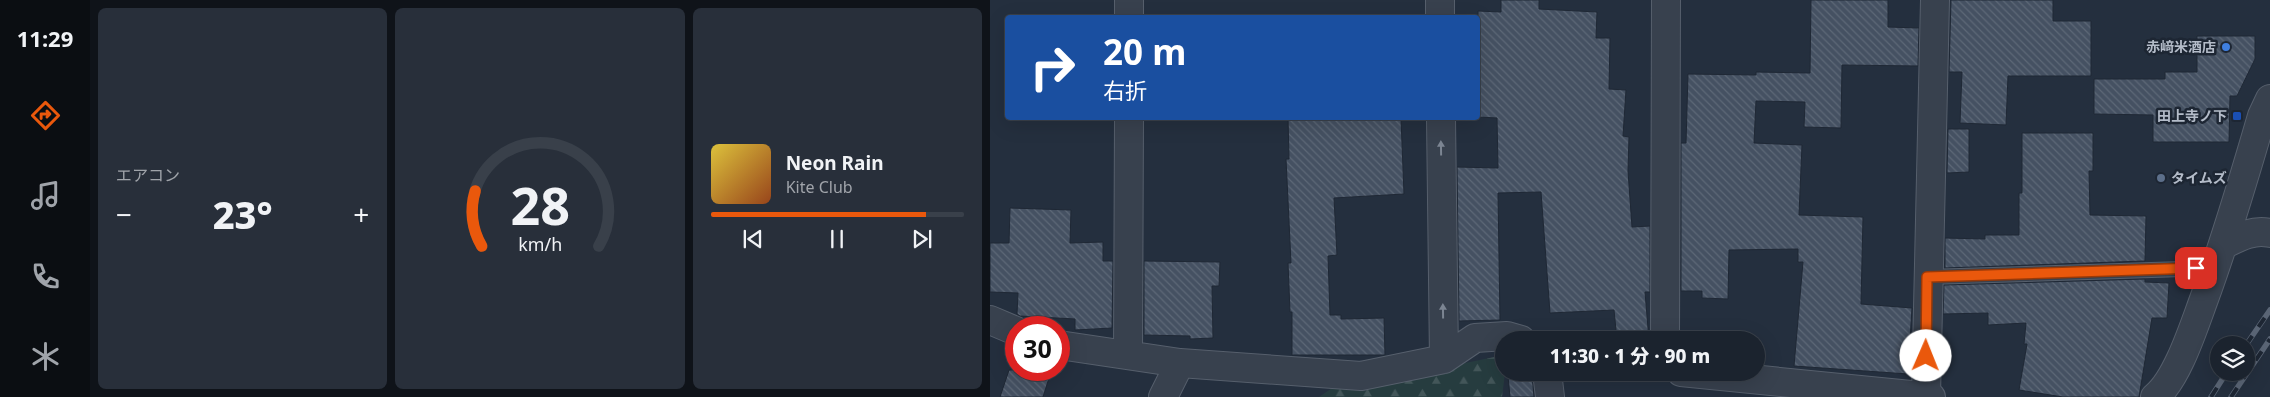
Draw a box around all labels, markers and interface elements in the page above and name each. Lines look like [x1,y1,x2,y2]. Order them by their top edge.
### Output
text: 11:29 [17,23,73,53]
text: 20 m [1103,28,1186,75]
icon: right [1020,35,1085,100]
place label: 赤﨑米酒店 [2146,37,2216,56]
marker: 赤﨑米酒店 [2220,41,2232,53]
text: 右折 [1103,75,1147,105]
icon: directions [28,98,63,133]
place label: 田上寺ノ下 [2157,106,2227,125]
marker: 田上寺ノ下 [2231,110,2243,122]
one-way arrow [1437,140,1445,156]
text: Neon Rain [786,150,884,176]
text: エアコン [116,164,180,186]
place label: タイムズ [2171,168,2227,187]
text: 28 [510,169,570,240]
marker: タイムズ [2155,172,2167,184]
text: Kite Club [786,176,853,198]
icon: music [28,178,63,213]
text: 23° [213,188,273,240]
text: − [116,195,132,233]
text: + [353,195,369,233]
icon: previous [739,225,767,253]
icon: pause [823,225,851,253]
icon: next [908,225,936,253]
text: km/h [518,232,562,256]
pin [2175,247,2217,289]
icon: arrive [2182,254,2210,282]
icon: phone [28,259,63,294]
one-way arrow [1439,302,1447,318]
speed limit sign: 30 [1005,316,1070,381]
position arrow [1899,329,1951,381]
map controls [2210,336,2255,381]
button: layers [2210,336,2255,381]
icon: climate [28,339,63,374]
text: 11:30 · 1 分 · 90 m [1550,343,1710,369]

